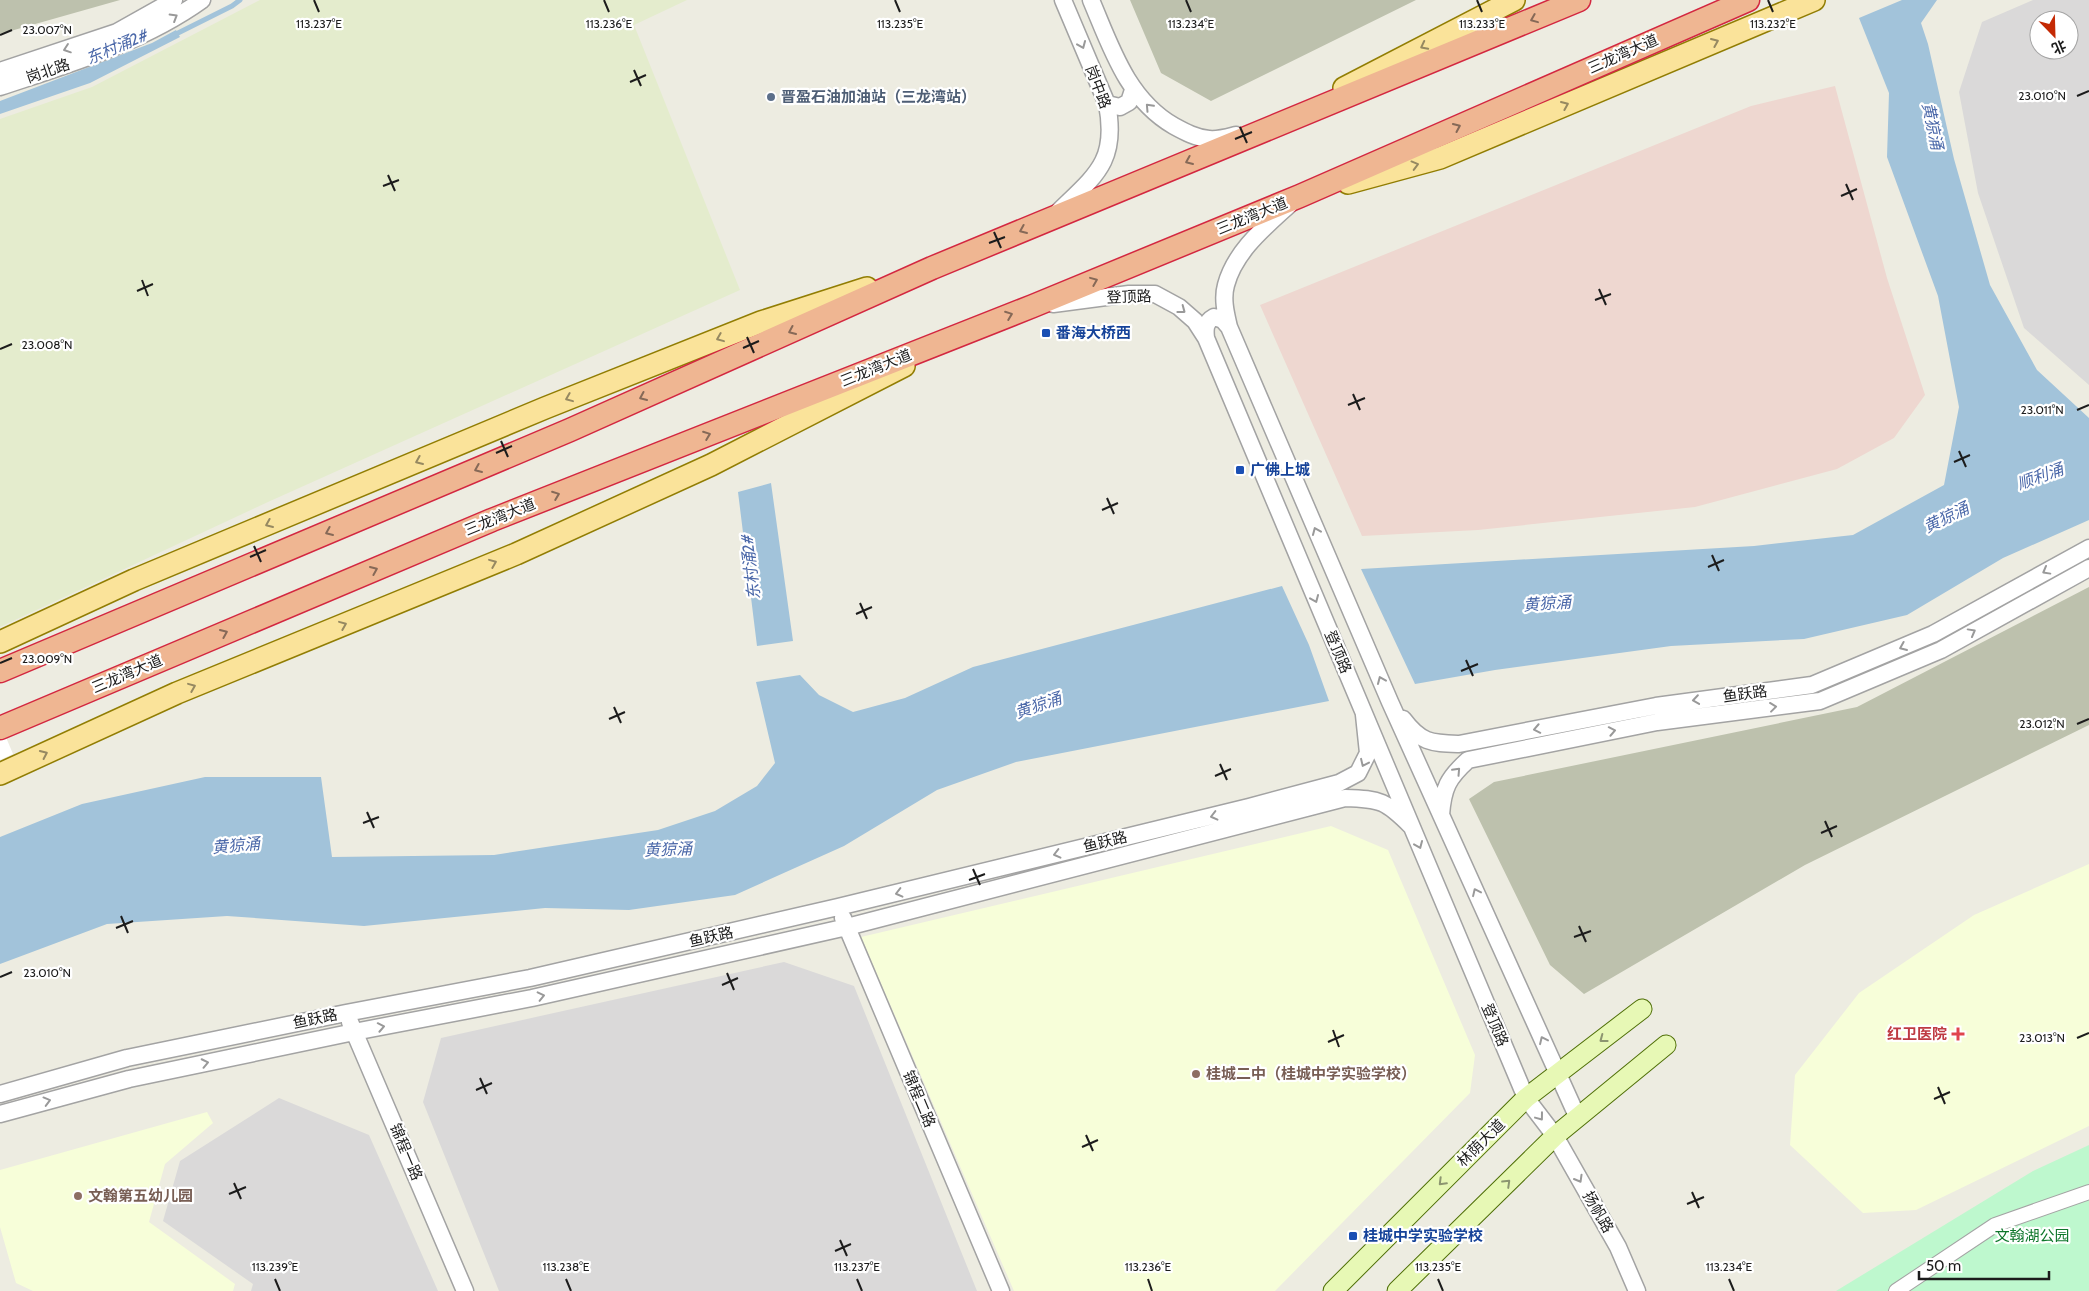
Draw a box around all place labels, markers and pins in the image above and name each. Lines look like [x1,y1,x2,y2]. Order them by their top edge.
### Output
place label: 晋盈石油加油站（三龙湾站） [781,88,976,106]
marker: 晋盈石油加油站（三龙湾站） [765,91,777,103]
place label: 番海大桥西 [1056,324,1131,342]
marker: 番海大桥西 [1040,327,1052,339]
place label: 广佛上城 [1250,461,1310,479]
marker: 广佛上城 [1234,464,1246,476]
place label: 红卫医院 [1887,1025,1947,1043]
marker: 红卫医院 [1951,1027,1965,1041]
place label: 桂城二中（桂城中学实验学校） [1206,1065,1416,1083]
marker: 桂城二中（桂城中学实验学校） [1190,1068,1202,1080]
place label: 文翰第五幼儿园 [88,1187,193,1205]
marker: 文翰第五幼儿园 [72,1190,84,1202]
place label: 桂城中学实验学校 [1363,1227,1483,1245]
marker: 桂城中学实验学校 [1347,1230,1359,1242]

